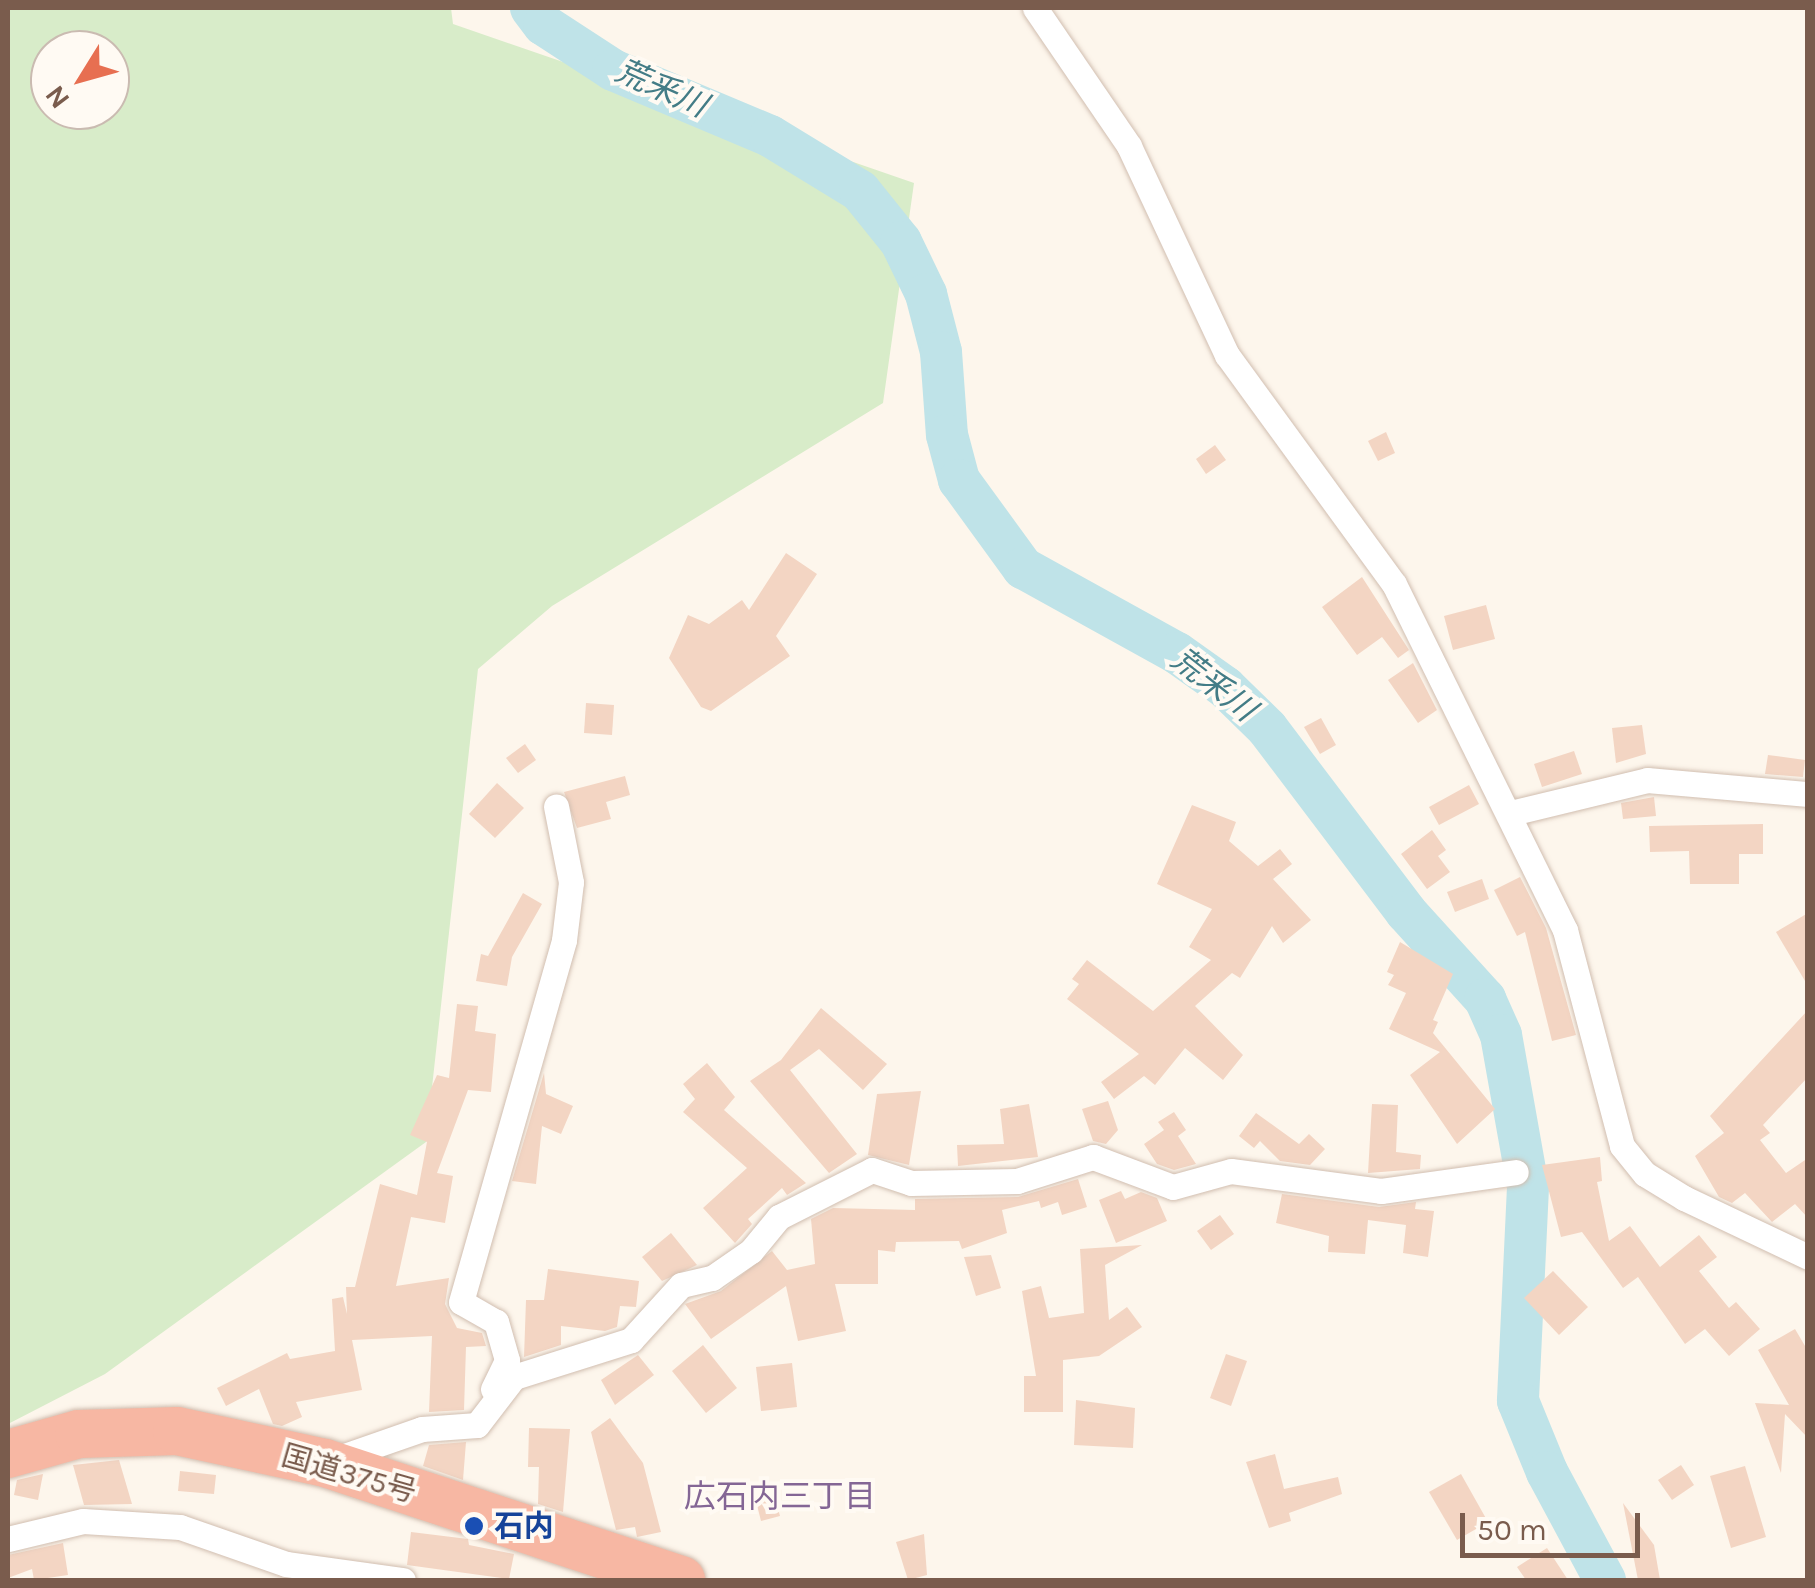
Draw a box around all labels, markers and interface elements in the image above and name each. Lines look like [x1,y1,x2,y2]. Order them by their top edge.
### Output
north arrow [30,30,130,130]
water label: 荒釆川 [609,52,713,126]
text: N [38,79,76,115]
water label: 荒釆川 [1163,640,1263,730]
street label: 国道375号 [277,1438,421,1510]
district label: 広石内三丁目 [684,1478,876,1516]
scale bar [1465,1493,1645,1555]
place label: 石内 [494,1508,554,1544]
text: 50 m [1477,1512,1547,1548]
marker: 石内 [463,1515,485,1537]

